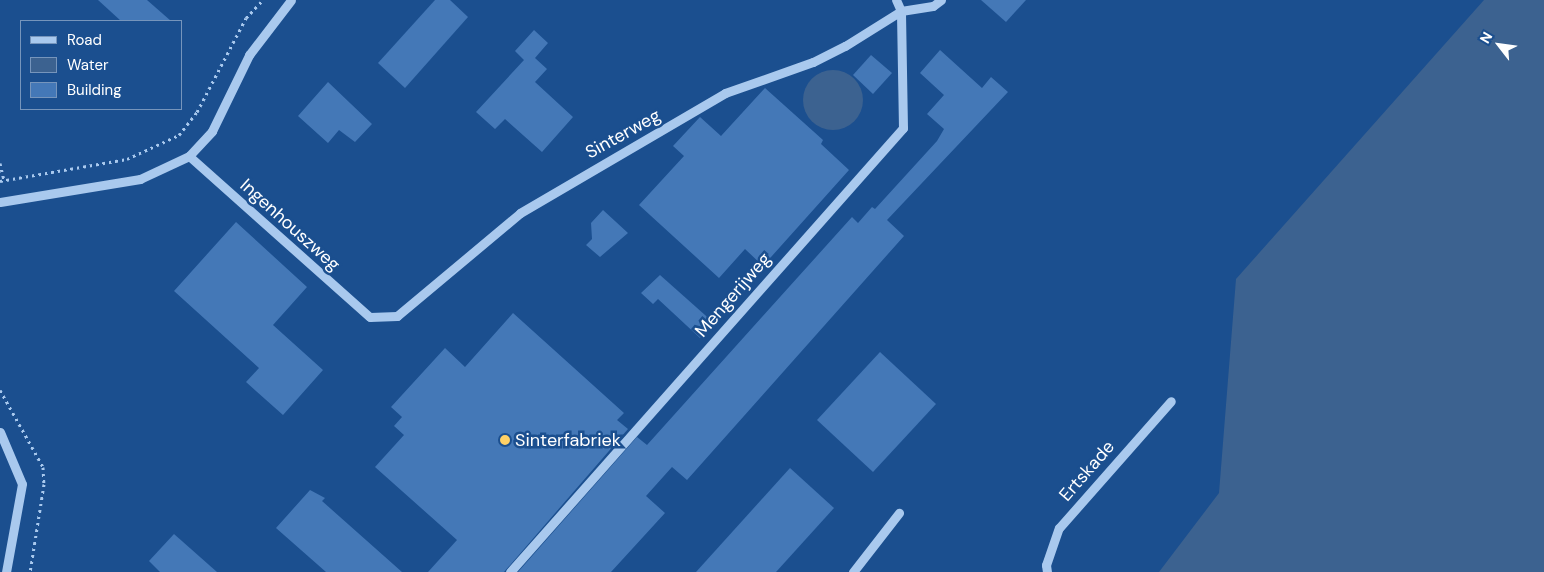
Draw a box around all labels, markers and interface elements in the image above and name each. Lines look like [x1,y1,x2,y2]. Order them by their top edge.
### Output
legend [20,20,182,110]
north arrow [1474,20,1524,70]
text: N [1476,29,1496,46]
text: Road [67,30,102,50]
text: Water [67,55,108,75]
text: Building [67,80,122,100]
street label: Sinterweg [582,105,664,163]
street label: Ingenhouszweg [236,174,344,276]
street label: Mengerijweg [691,248,775,342]
place label: Sinterfabriek [515,429,621,451]
marker: Sinterfabriek [499,434,511,446]
street label: Ertskade [1055,436,1119,506]

